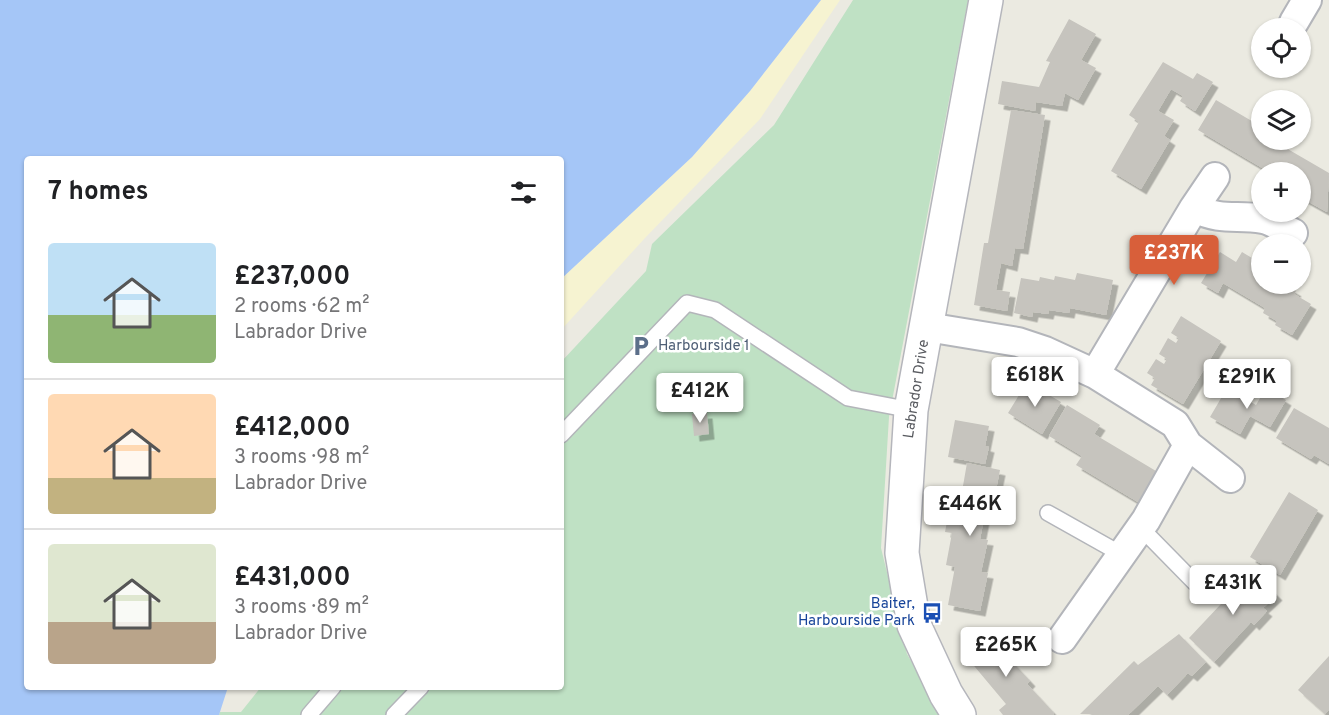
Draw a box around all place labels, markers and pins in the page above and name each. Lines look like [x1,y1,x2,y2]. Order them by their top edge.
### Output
pin: £237K [1132,235,1216,286]
parking icon: Harbourside 1 [629,334,653,358]
place label: Harbourside 1 [658,337,750,356]
pin: £618K [993,357,1077,408]
pin: £291K [1205,359,1289,410]
pin: £412K [658,373,742,424]
pin: £446K [928,486,1012,537]
pin: £431K [1191,565,1275,616]
place label: Baiter, Harbourside Park [798,595,915,631]
bus stop icon: Baiter, Harbourside Park [920,601,944,625]
pin: £265K [964,627,1048,678]

